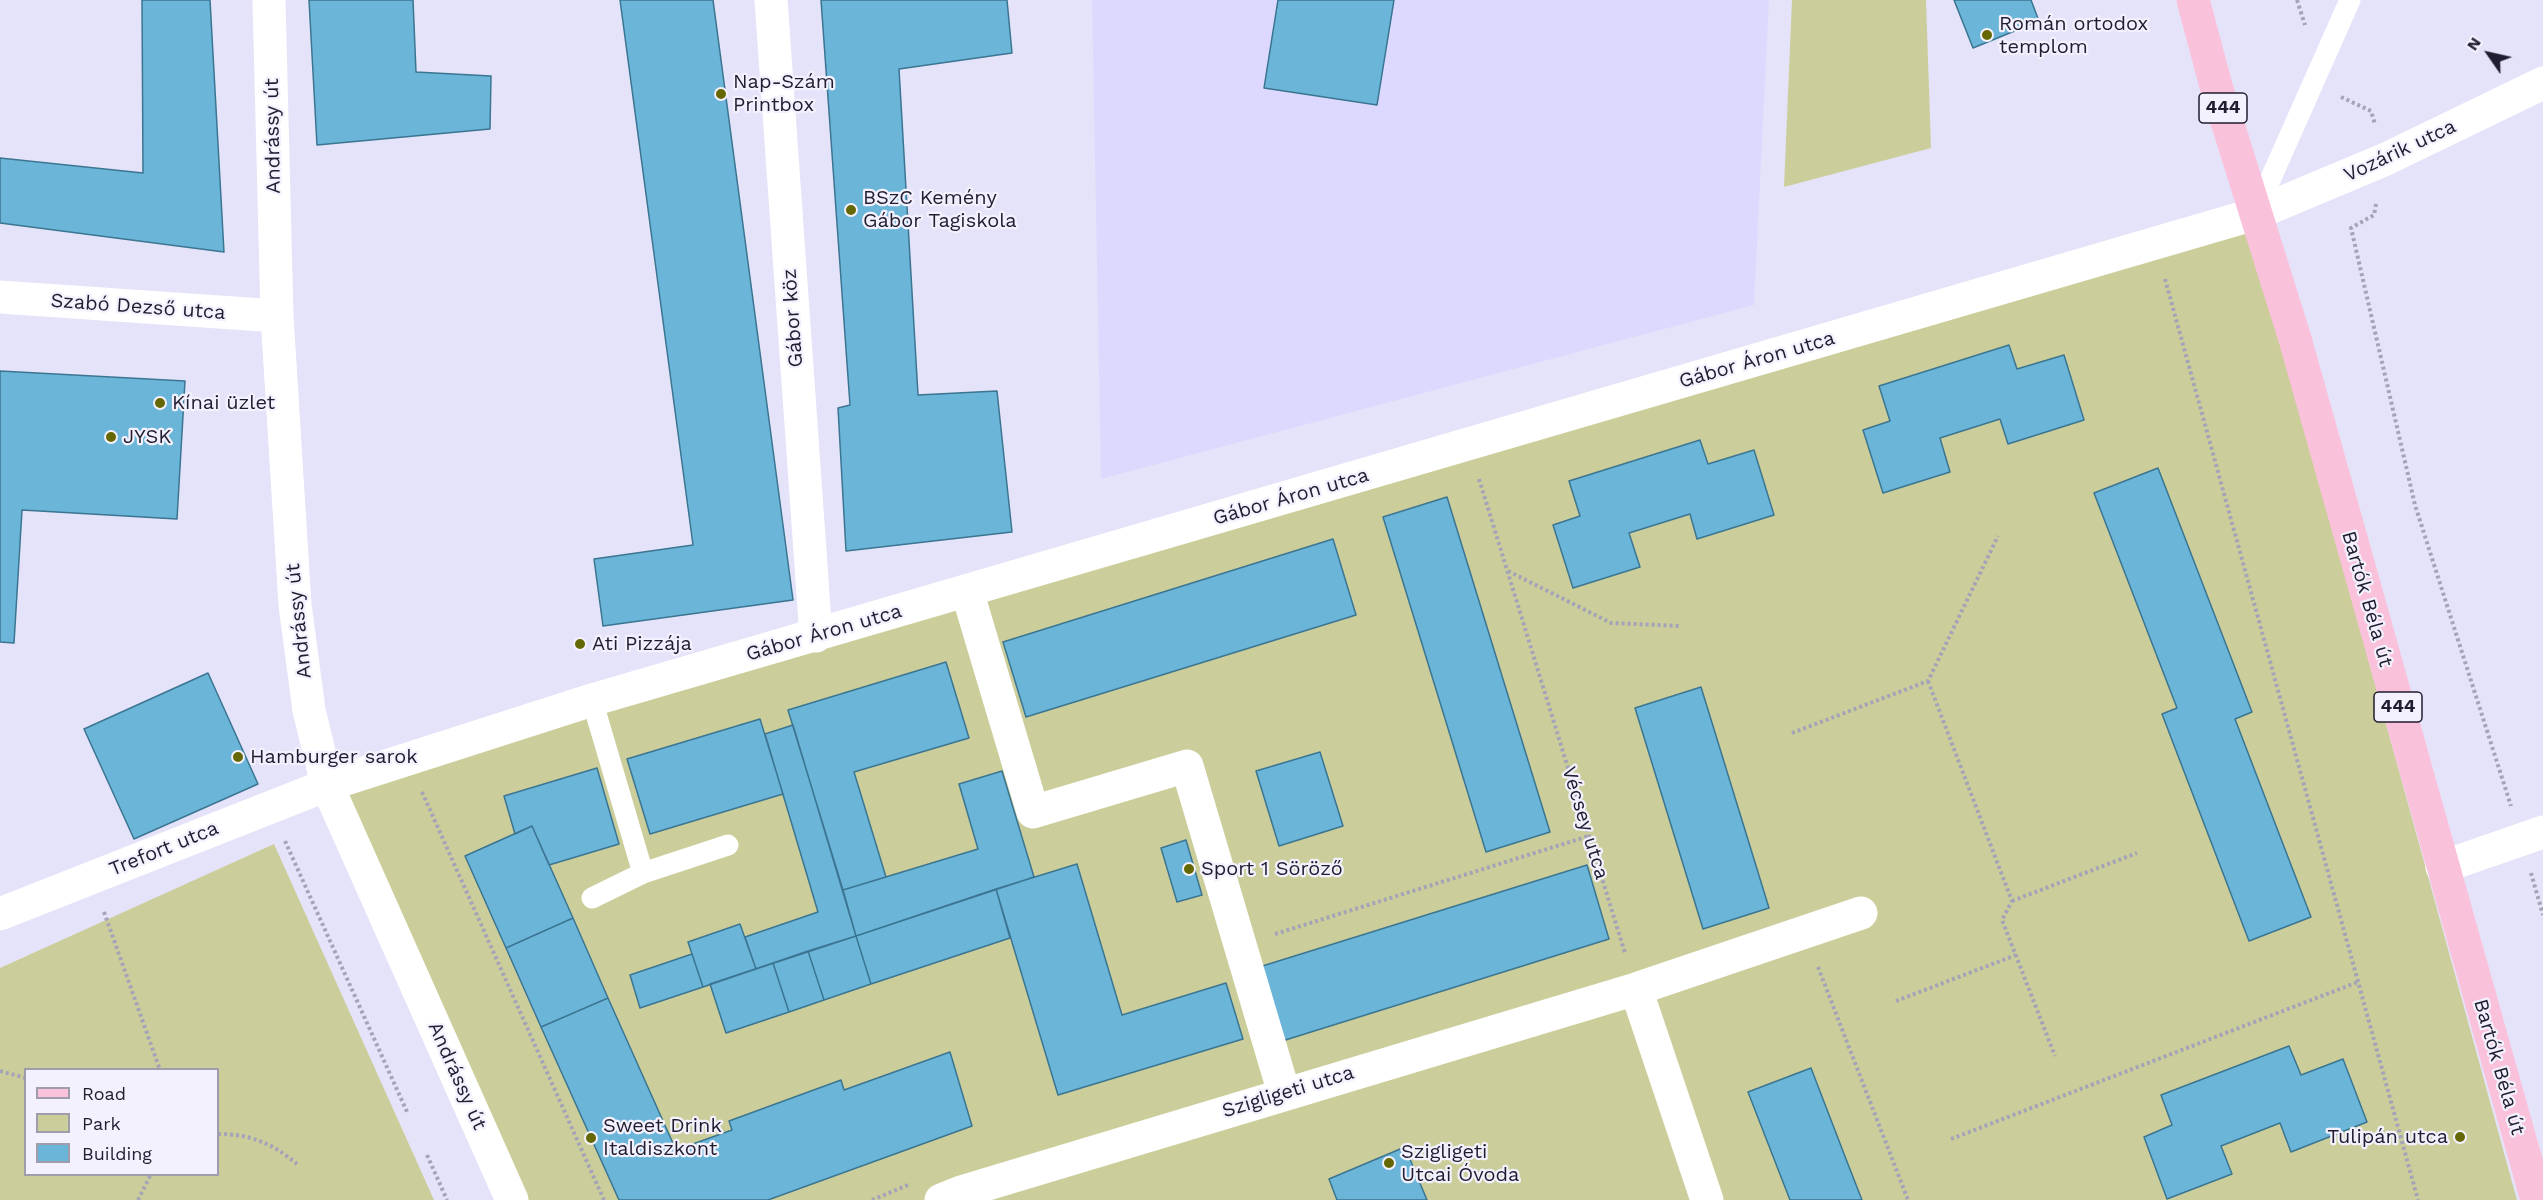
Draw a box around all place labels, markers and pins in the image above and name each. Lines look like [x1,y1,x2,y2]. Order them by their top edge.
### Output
place label: Román ortodox templom [1999,12,2148,59]
marker: Román ortodox templom [1980,28,1994,42]
place label: Nap-Szám Printbox [733,70,835,117]
marker: Nap-Szám Printbox [714,87,728,101]
place label: BSzC Kemény Gábor Tagiskola [863,186,1017,233]
marker: BSzC Kemény Gábor Tagiskola [844,203,858,217]
place label: Kínai üzlet [172,391,275,415]
marker: Kínai üzlet [153,396,167,410]
place label: JYSK [123,425,171,449]
marker: JYSK [104,430,118,444]
place label: Ati Pizzája [592,632,692,656]
marker: Ati Pizzája [573,637,587,651]
place label: Hamburger sarok [250,745,418,769]
marker: Hamburger sarok [231,750,245,764]
place label: Sport 1 Söröző [1201,857,1343,881]
marker: Sport 1 Söröző [1182,862,1196,876]
place label: Sweet Drink Italdiszkont [603,1114,722,1161]
place label: Tulipán utca [2327,1125,2448,1149]
marker: Tulipán utca [2453,1130,2467,1144]
marker: Sweet Drink Italdiszkont [584,1131,598,1145]
place label: Szigligeti Utcai Óvoda [1401,1140,1519,1187]
marker: Szigligeti Utcai Óvoda [1382,1156,1396,1170]

